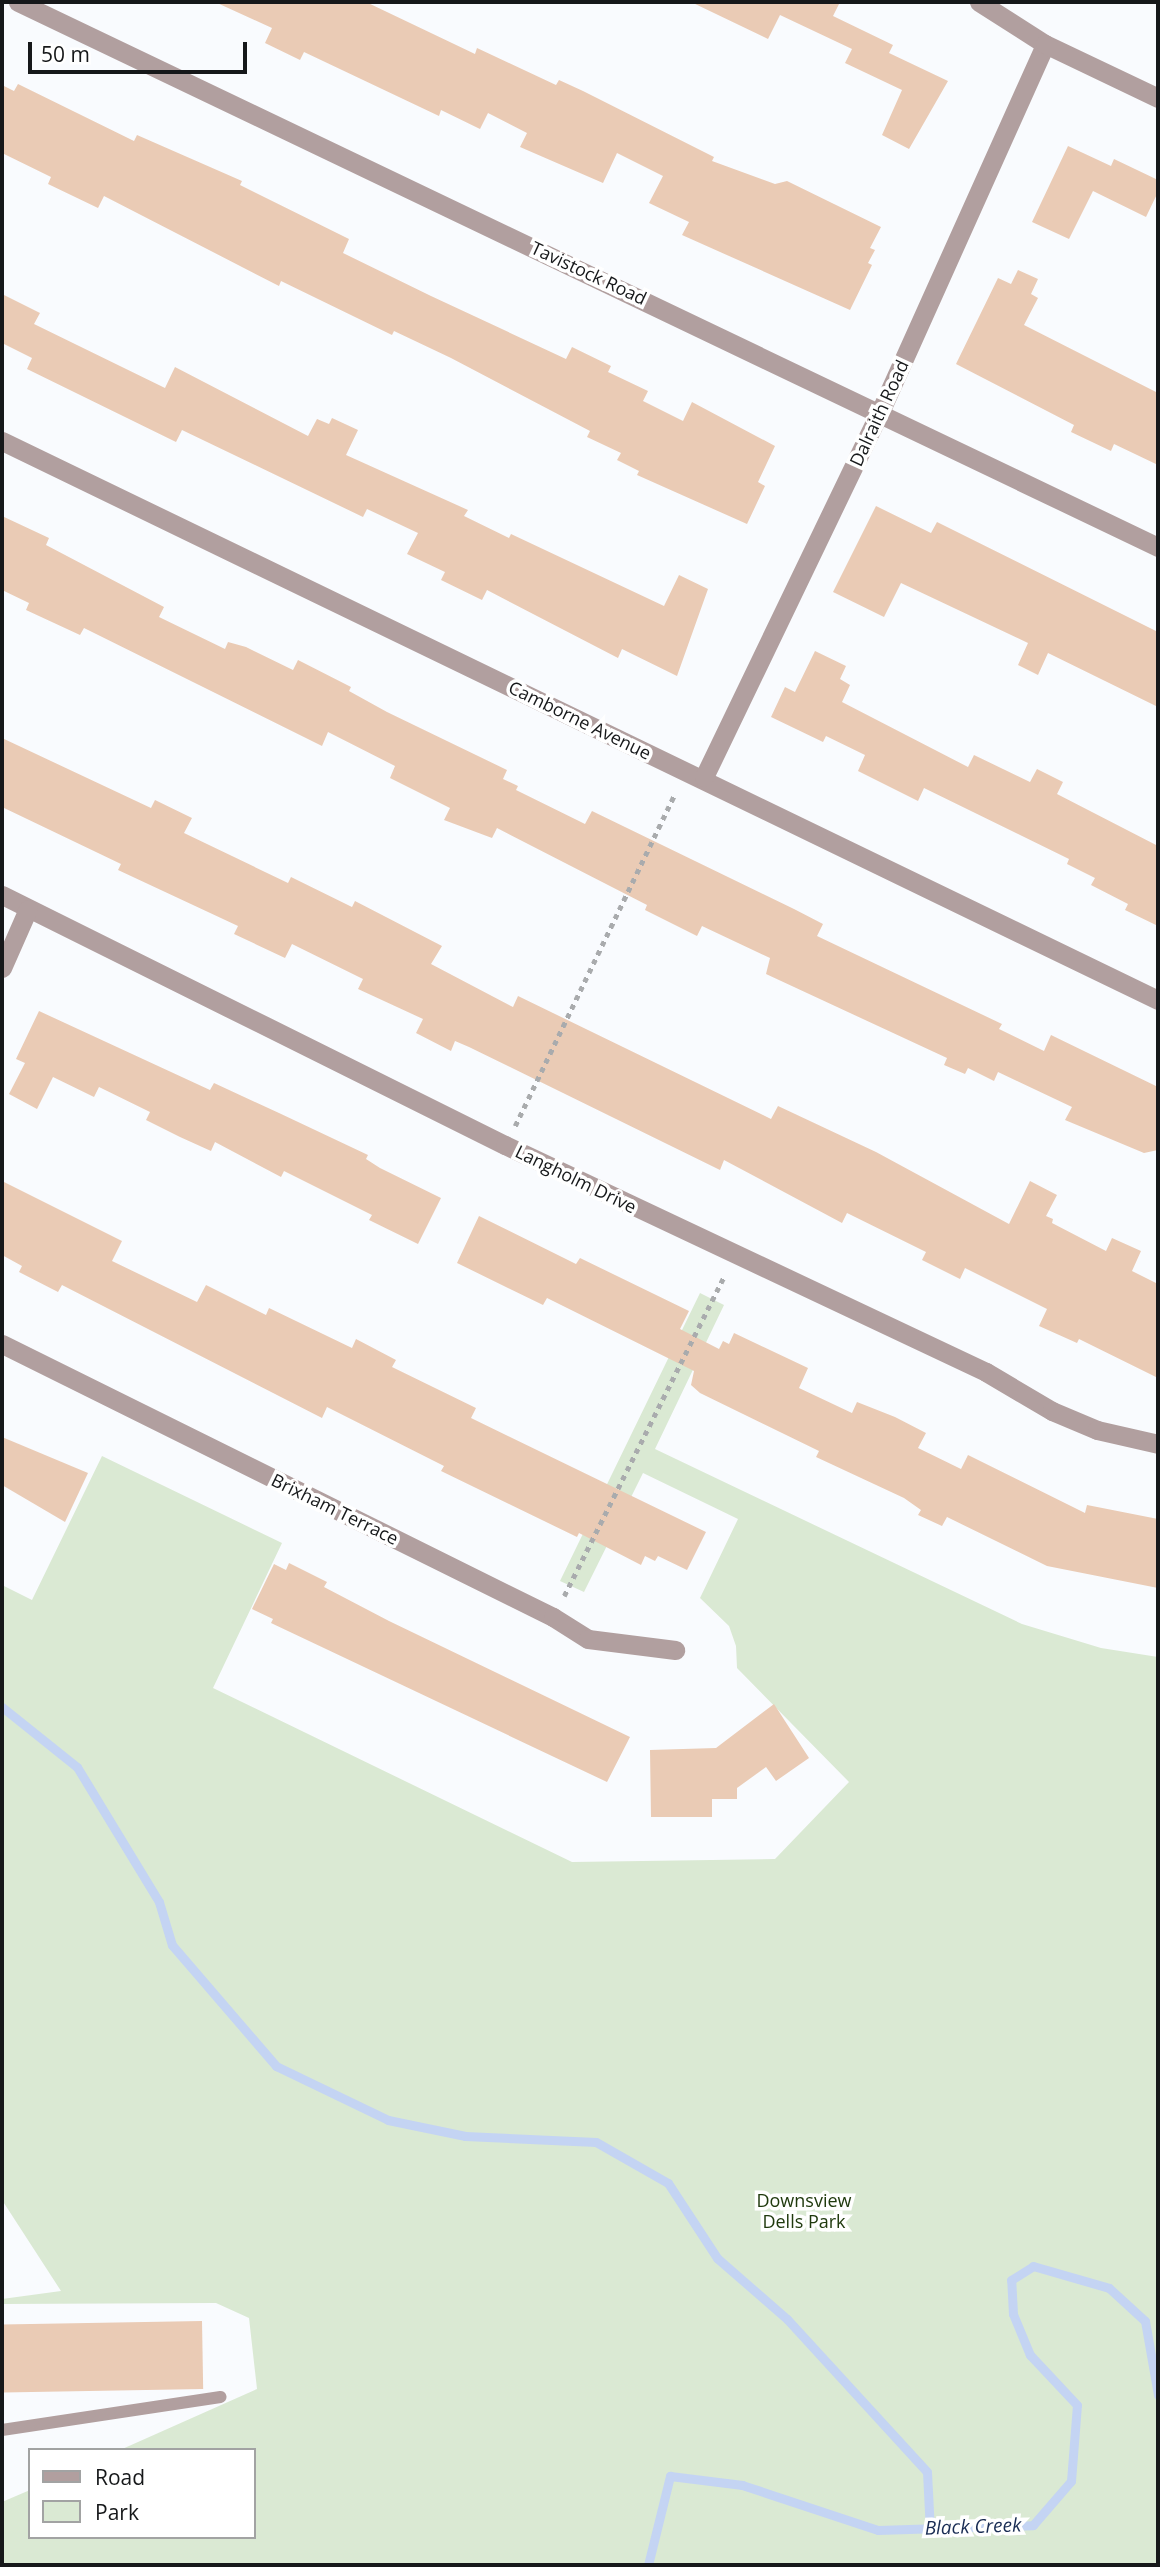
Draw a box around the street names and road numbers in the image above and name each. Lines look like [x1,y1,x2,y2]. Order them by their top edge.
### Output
street label: Tavistock Road [528,237,650,309]
street label: Dalraith Road [845,357,913,469]
street label: Camborne Avenue [505,676,655,764]
street label: Langholm Drive [512,1140,640,1218]
street label: Brixham Terrace [268,1469,402,1549]

